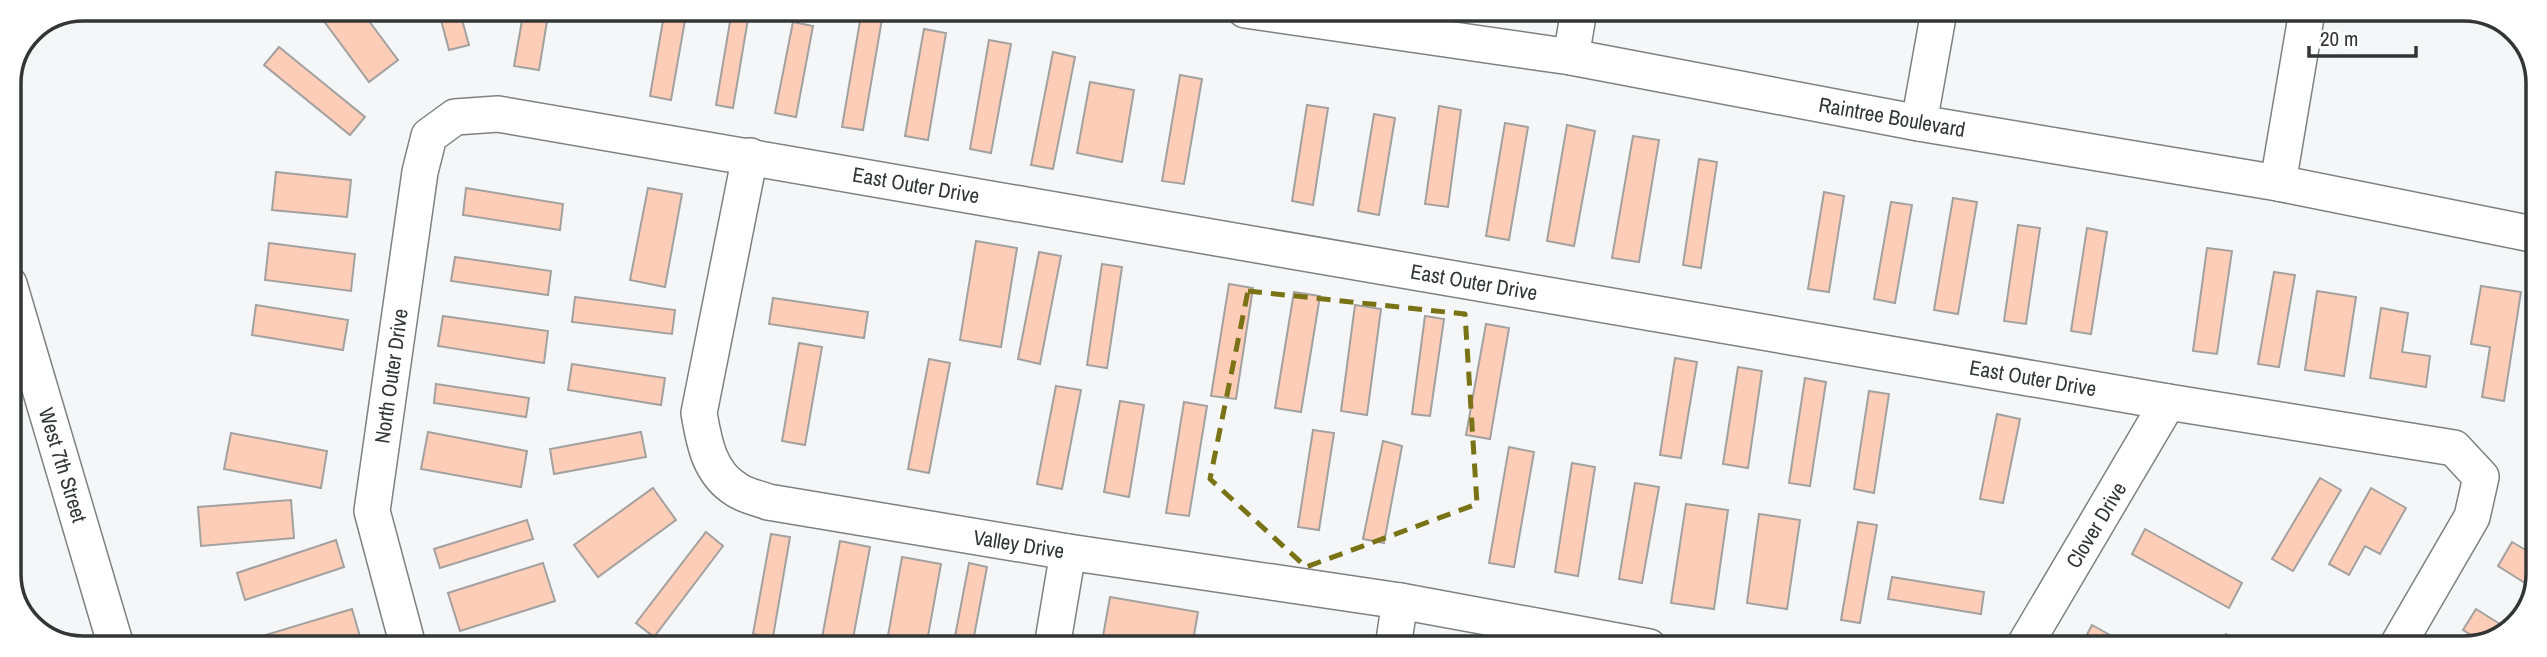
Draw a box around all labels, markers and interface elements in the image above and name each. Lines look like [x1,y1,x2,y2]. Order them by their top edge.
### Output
scale bar [2309,14,2416,58]
text: 20 m [2320,24,2358,53]
street label: Raintree Boulevard [1816,90,1968,144]
street label: East Outer Drive [850,160,982,210]
street label: East Outer Drive [1408,257,1540,307]
street label: North Outer Drive [367,307,415,445]
street label: East Outer Drive [1967,353,2099,403]
street label: West 7th Street [32,404,94,526]
street label: Clover Drive [2059,477,2133,573]
street label: Valley Drive [972,523,1066,565]

